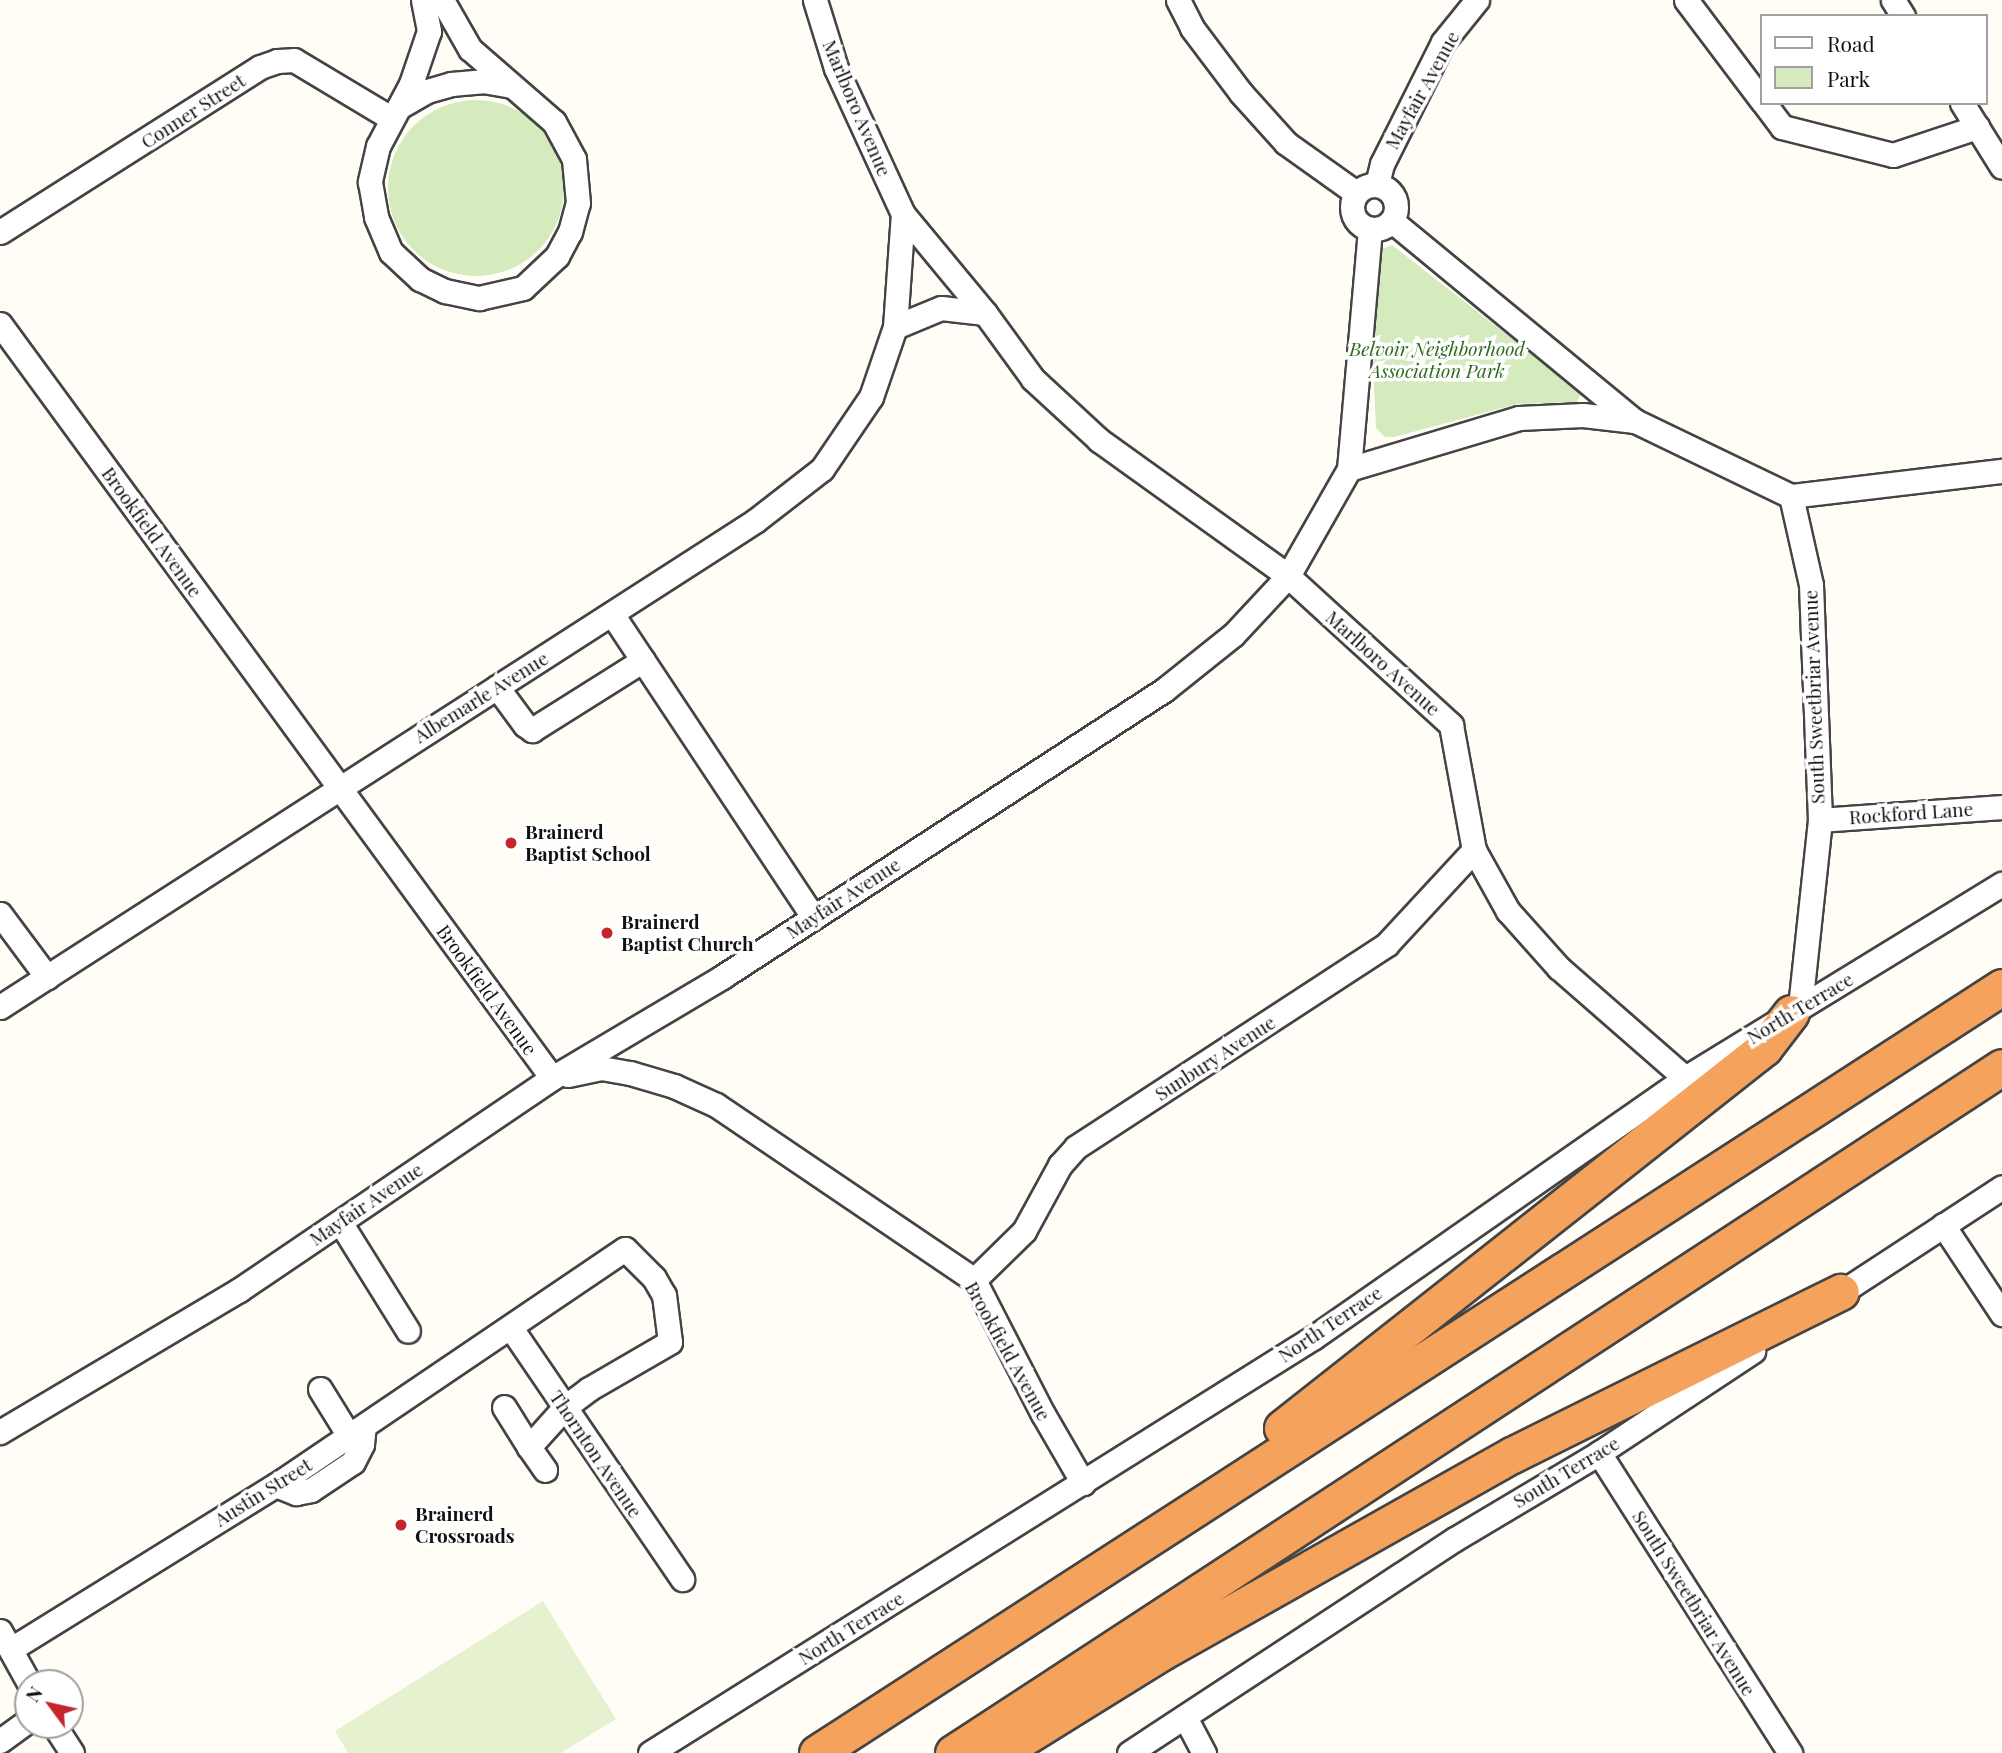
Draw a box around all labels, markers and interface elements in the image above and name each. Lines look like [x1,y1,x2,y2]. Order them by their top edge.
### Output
legend [1760,14,1988,105]
street label: Mayfair Avenue [1380,27,1464,153]
text: Road [1827,29,1875,57]
street label: Marlboro Avenue [818,36,896,180]
text: Park [1827,64,1870,92]
street label: Conner Street [136,69,250,153]
park label: Belvoir Neighborhood Association Park [1349,338,1525,382]
street label: Brookfield Avenue [97,462,207,602]
street label: South Sweetbriar Avenue [1799,589,1829,805]
street label: Marlboro Avenue [1321,606,1445,720]
street label: Albemarle Avenue [409,646,553,748]
street label: Rockford Lane [1848,797,1974,829]
place label: Brainerd Baptist School [525,821,651,865]
marker: Brainerd Baptist School [503,835,519,851]
street label: Mayfair Avenue [781,852,905,944]
place label: Brainerd Baptist Church [621,911,754,955]
street label: Brookfield Avenue [432,920,542,1060]
marker: Brainerd Baptist Church [599,925,615,941]
street label: North Terrace [1743,967,1857,1049]
street label: Sunbury Avenue [1150,1010,1280,1106]
street label: Mayfair Avenue [305,1158,427,1250]
street label: Brookfield Avenue [960,1277,1056,1425]
street label: North Terrace [1274,1281,1386,1367]
street label: Thornton Avenue [545,1386,647,1522]
street label: South Terrace [1509,1431,1623,1513]
street label: Austin Street [210,1453,316,1531]
place label: Brainerd Crossroads [415,1503,515,1547]
street label: South Sweetbriar Avenue [1627,1506,1761,1700]
marker: Brainerd Crossroads [393,1517,409,1533]
street label: North Terrace [794,1586,908,1670]
north arrow [14,1669,84,1739]
text: N [18,1681,48,1706]

